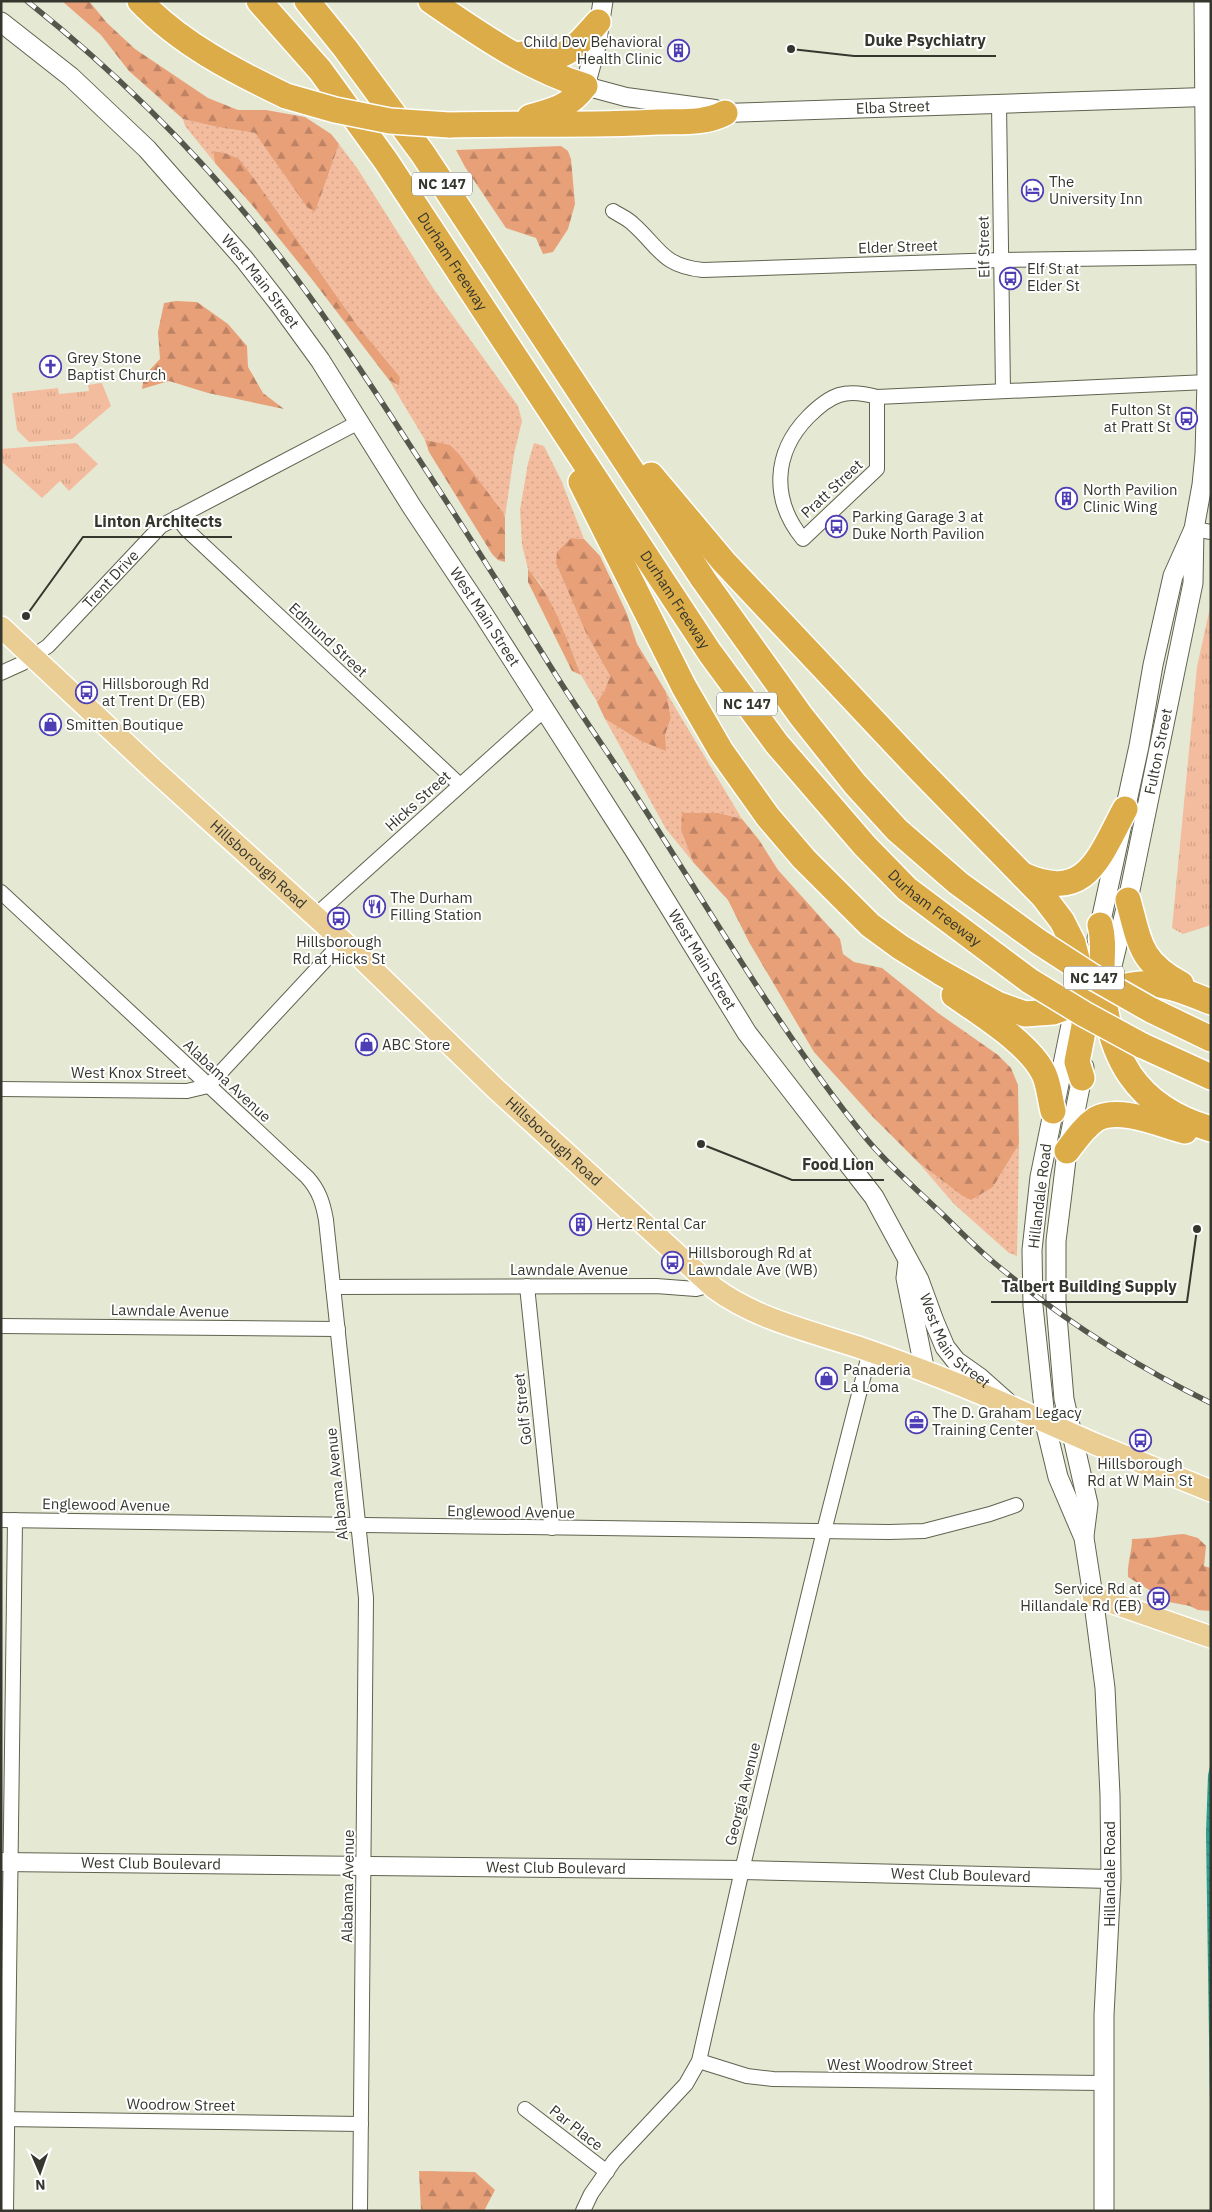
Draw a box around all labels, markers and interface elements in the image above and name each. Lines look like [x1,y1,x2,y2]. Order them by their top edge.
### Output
callout: Duke Psychiatry [854,25,996,56]
text: Duke Psychiatry [864,30,986,50]
place label: Child Dev Behavioral Health Clinic [523,32,662,68]
building icon: Child Dev Behavioral Health Clinic [666,39,690,63]
street label: Elba Street [855,96,930,118]
road number: NC 147 [412,172,472,195]
place label: The University Inn [1049,172,1143,208]
hotel icon: The University Inn [1021,179,1045,203]
street label: Durham Freeway [413,208,492,315]
street label: Elf Street [973,216,994,278]
street label: West Main Street [218,230,304,332]
street label: Elder Street [858,236,938,257]
place label: Elf St at Elder St [1027,259,1080,295]
bus stop icon: Elf St at Elder St [999,266,1023,290]
place label: Grey Stone Baptist Church [67,348,166,384]
church icon: Grey Stone Baptist Church [39,355,63,379]
place label: Fulton St at Pratt St [1104,400,1171,436]
bus stop icon: Fulton St at Pratt St [1175,407,1199,431]
street label: Pratt Street [797,455,866,522]
place label: North Pavilion Clinic Wing [1083,480,1178,516]
building icon: North Pavilion Clinic Wing [1055,487,1079,511]
callout: Linton Architects [83,506,232,537]
place label: Parking Garage 3 at Duke North Pavilion [852,507,985,543]
text: Linton Architects [94,511,222,531]
bus stop icon: Parking Garage 3 at Duke North Pavilion [824,514,848,538]
street label: Trent Drive [78,546,143,612]
street label: Durham Freeway [636,547,715,653]
street label: West Main Street [446,563,524,670]
street label: Edmund Street [285,598,372,681]
place label: Hillsborough Rd at Trent Dr (EB) [102,674,209,710]
bus stop icon: Hillsborough Rd at Trent Dr (EB) [74,681,98,705]
road number: NC 147 [717,692,777,716]
street label: Fulton Street [1140,707,1176,796]
shop icon: Smitten Boutique [38,713,62,737]
place label: Smitten Boutique [66,715,183,734]
street label: Hicks Street [381,766,454,835]
street label: Hillsborough Road [206,815,311,913]
street label: Durham Freeway [884,865,986,951]
place label: The Durham Filling Station [390,888,482,924]
restaurant icon: The Durham Filling Station [362,895,386,919]
street label: West Main Street [664,906,741,1013]
bus stop icon: Hillsborough Rd at Hicks St [327,907,351,931]
place label: Hillsborough Rd at Hicks St [293,932,385,968]
road number: NC 147 [1064,966,1124,990]
shop icon: ABC Store [354,1033,378,1057]
street label: Alabama Avenue [179,1035,275,1126]
place label: ABC Store [382,1035,450,1054]
street label: West Knox Street [71,1063,187,1082]
street label: Hillsborough Road [502,1092,606,1190]
street label: Hillandale Road [1024,1142,1055,1250]
callout: Food Lion [792,1149,884,1180]
text: Food Lion [802,1154,874,1174]
building icon: Hertz Rental Car [568,1212,592,1236]
place label: Hertz Rental Car [596,1214,707,1233]
place label: Hillsborough Rd at Lawndale Ave (WB) [688,1243,818,1279]
bus stop icon: Hillsborough Rd at Lawndale Ave (WB) [660,1250,684,1274]
street label: Lawndale Avenue [510,1260,628,1279]
callout: Talbert Building Supply [991,1271,1187,1302]
text: Talbert Building Supply [1001,1276,1177,1296]
street label: West Main Street [916,1291,994,1392]
street label: Lawndale Avenue [111,1300,229,1321]
place label: Panaderia La Loma [843,1360,911,1396]
shop icon: Panaderia La Loma [815,1367,839,1391]
street label: Golf Street [509,1372,536,1446]
place label: The D. Graham Legacy Training Center [932,1403,1082,1439]
office icon: The D. Graham Legacy Training Center [904,1410,928,1434]
street label: Alabama Avenue [321,1427,352,1541]
bus stop icon: Hillsborough Rd at W Main St [1128,1429,1152,1453]
place label: Hillsborough Rd at W Main St [1087,1454,1193,1490]
street label: Englewood Avenue [42,1494,170,1515]
street label: Englewood Avenue [447,1501,575,1522]
place label: Service Rd at Hillandale Rd (EB) [1020,1579,1142,1615]
bus stop icon: Service Rd at Hillandale Rd (EB) [1146,1586,1170,1610]
street label: Georgia Avenue [721,1740,764,1847]
street label: Hillandale Road [1100,1821,1119,1927]
street label: Alabama Avenue [337,1829,358,1943]
street label: West Club Boulevard [81,1853,221,1873]
street label: West Club Boulevard [486,1857,626,1878]
street label: West Club Boulevard [891,1864,1031,1886]
street label: West Woodrow Street [827,2055,973,2074]
street label: Woodrow Street [127,2094,235,2115]
street label: Par Place [546,2101,607,2154]
north arrow [15,2147,65,2197]
text: N [35,2176,46,2194]

